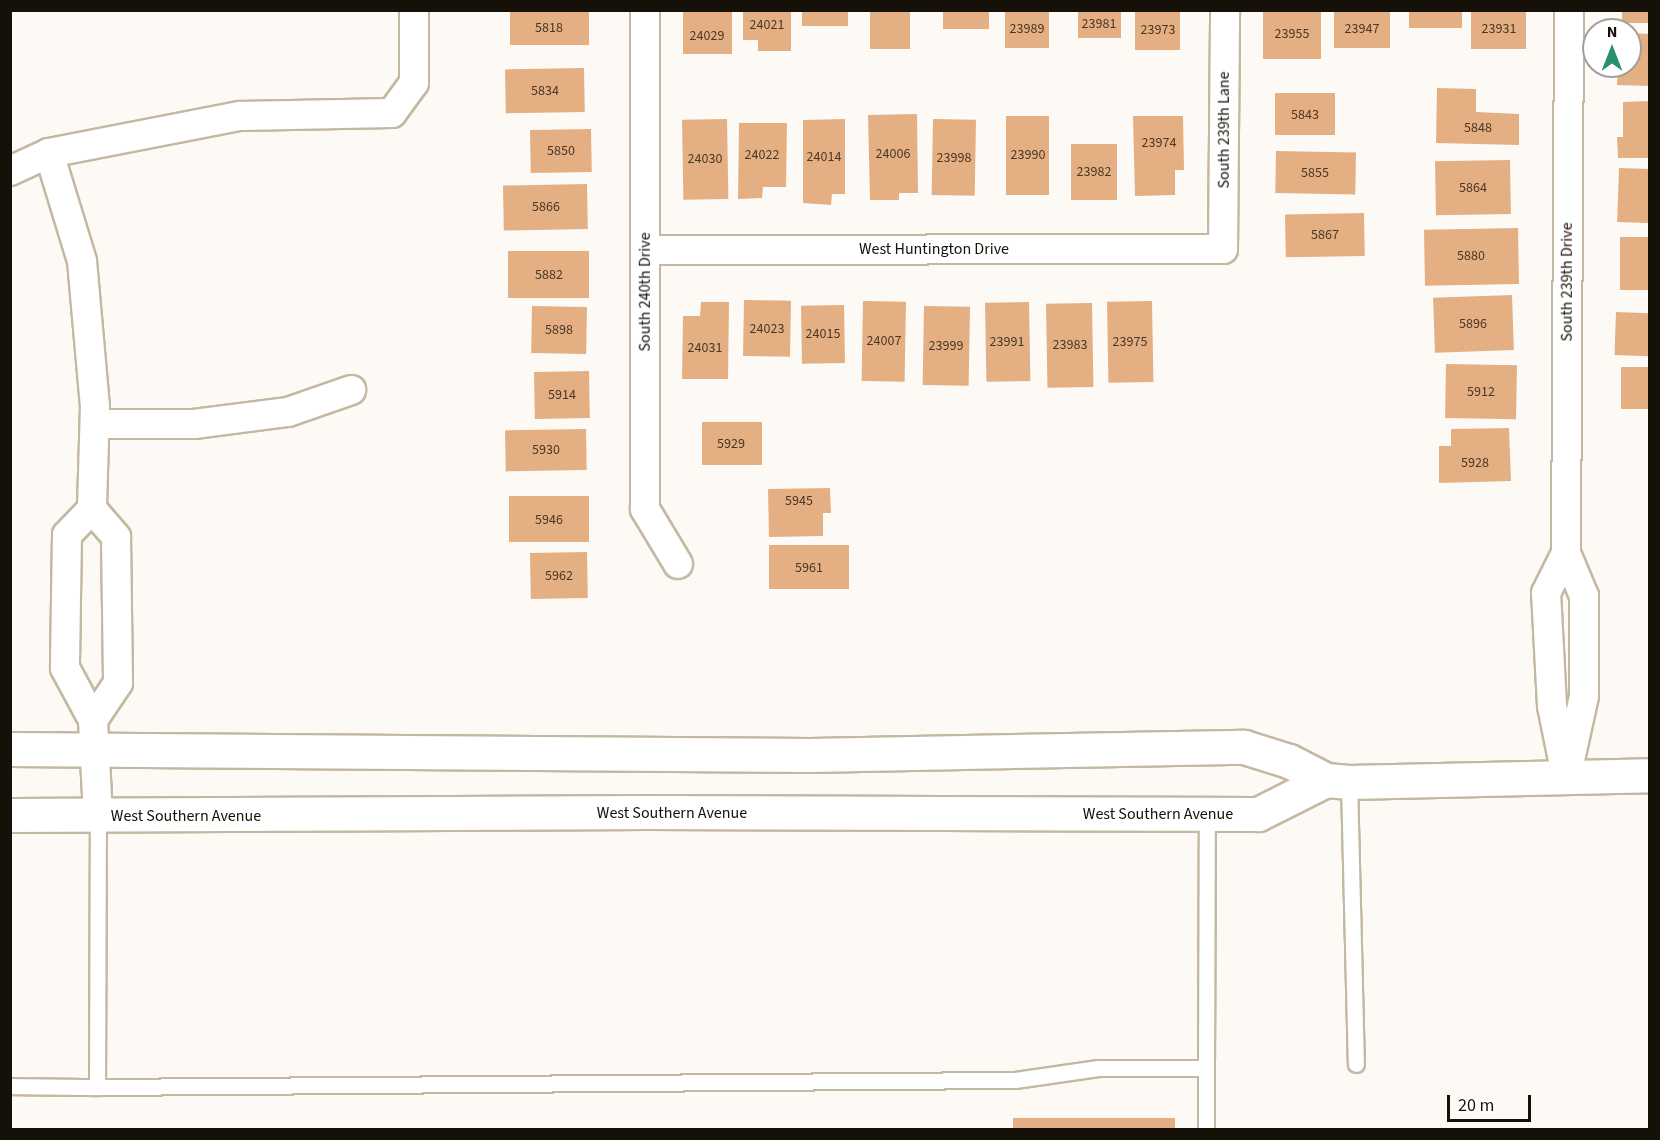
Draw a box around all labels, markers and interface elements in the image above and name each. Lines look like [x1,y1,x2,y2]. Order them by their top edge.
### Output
house number: 23981 [1082,16,1116,32]
house number: 24021 [750,17,784,33]
north arrow [1582,18,1642,78]
house number: 5818 [535,20,563,36]
house number: 23989 [1010,21,1044,37]
house number: 23947 [1345,21,1379,37]
house number: 23931 [1482,21,1516,37]
text: N [1607,21,1617,43]
house number: 23973 [1141,22,1175,38]
house number: 23955 [1275,26,1309,42]
house number: 24029 [690,28,724,44]
street label: South 239th Lane [1214,72,1234,188]
house number: 5834 [531,83,559,99]
house number: 5843 [1291,107,1319,123]
house number: 5848 [1464,120,1492,136]
house number: 23974 [1142,135,1176,151]
house number: 5850 [547,143,575,159]
house number: 24006 [876,146,910,162]
house number: 24022 [745,147,779,163]
house number: 23990 [1011,147,1045,163]
house number: 24014 [807,149,841,165]
house number: 23998 [937,150,971,166]
house number: 24030 [688,151,722,167]
house number: 23982 [1077,164,1111,180]
house number: 5855 [1301,165,1329,181]
house number: 5864 [1459,180,1487,196]
house number: 5866 [532,199,560,215]
street label: South 239th Drive [1557,222,1577,342]
house number: 5867 [1311,227,1339,243]
street label: South 240th Drive [635,232,655,352]
street label: West Huntington Drive [859,239,1009,259]
house number: 5880 [1457,248,1485,264]
house number: 5882 [535,267,563,283]
house number: 5896 [1459,316,1487,332]
house number: 24023 [750,321,784,337]
house number: 5898 [545,322,573,338]
house number: 24015 [806,326,840,342]
house number: 24007 [867,333,901,349]
house number: 23991 [990,334,1024,350]
house number: 23975 [1113,334,1147,350]
house number: 23983 [1053,337,1087,353]
house number: 23999 [929,338,963,354]
house number: 24031 [688,340,722,356]
house number: 5912 [1467,384,1495,400]
house number: 5914 [548,387,576,403]
house number: 5929 [717,436,745,452]
house number: 5930 [532,442,560,458]
house number: 5928 [1461,455,1489,471]
house number: 5945 [785,493,813,509]
house number: 5946 [535,512,563,528]
house number: 5961 [795,560,823,576]
house number: 5962 [545,568,573,584]
street label: West Southern Avenue [597,803,747,823]
street label: West Southern Avenue [1083,804,1233,824]
street label: West Southern Avenue [111,806,261,826]
scale bar [1450,1083,1534,1121]
text: 20 m [1458,1093,1494,1118]

